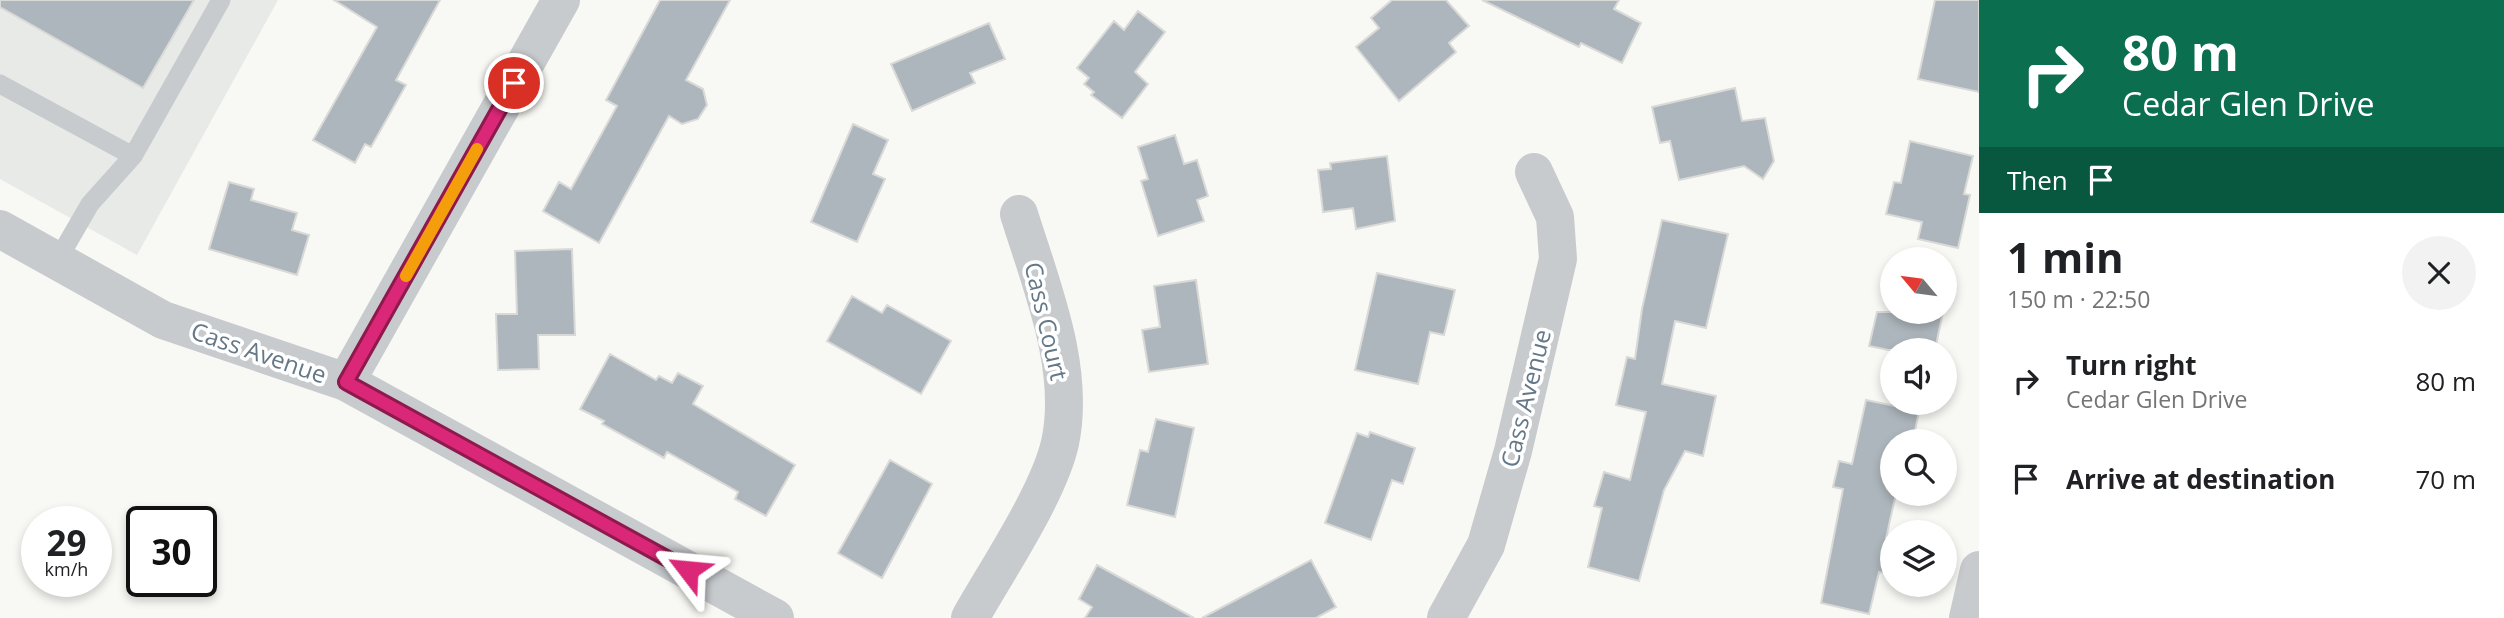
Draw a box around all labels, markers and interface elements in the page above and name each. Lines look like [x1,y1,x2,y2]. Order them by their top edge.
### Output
text: 80 m [2122,19,2239,85]
icon: right [2007,28,2098,119]
pin [484,53,544,113]
icon: arrive [495,64,533,102]
text: Cedar Glen Drive [2122,82,2374,125]
icon: arrive [2082,161,2120,199]
text: Then [2007,162,2068,198]
text: 1 min [2007,228,2124,285]
button: close [2402,236,2476,310]
north arrow [1880,247,1956,324]
map controls [1880,247,1957,597]
street label: Cass Court [1017,259,1077,383]
text: 150 m · 22:50 [2007,283,2150,315]
street label: Cass Avenue [187,313,331,391]
street label: Cass Avenue [1492,326,1558,470]
button: sound [1880,338,1957,415]
text: Turn right [2066,347,2197,383]
icon: right [2007,362,2045,400]
text: 80 m [2415,363,2476,399]
text: Cedar Glen Drive [2066,383,2247,415]
button: search [1880,429,1957,506]
icon: arrive [2007,460,2045,498]
text: Arrive at destination [2066,461,2335,497]
text: 70 m [2415,461,2476,497]
speed limit sign: 30 [126,506,217,597]
text: 29 [46,519,87,566]
button: layers [1880,520,1957,597]
position arrow [651,533,725,607]
text: km/h [45,557,88,581]

